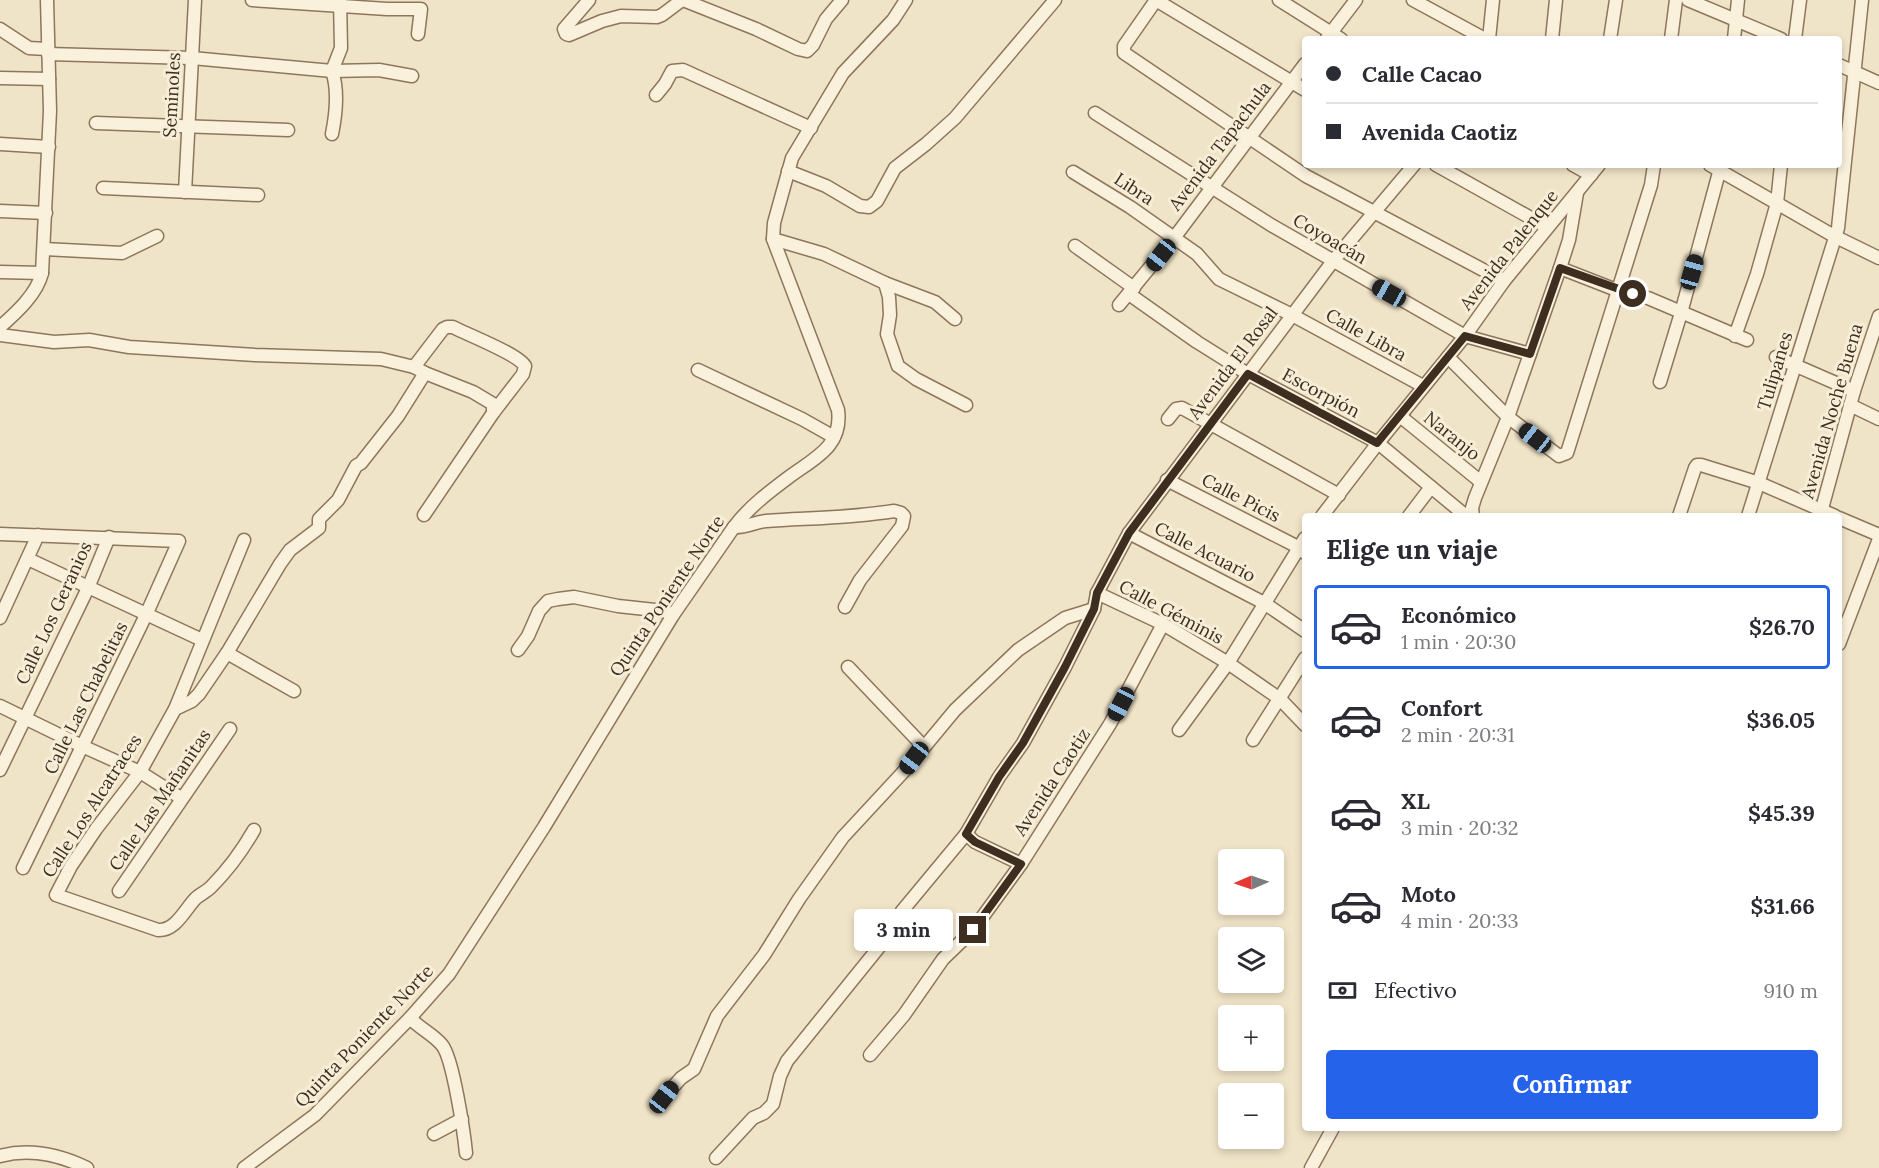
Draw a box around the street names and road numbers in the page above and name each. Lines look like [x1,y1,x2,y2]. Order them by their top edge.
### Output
street label: Seminoles [158,52,185,138]
street label: Avenida Tapachula [1163,76,1276,216]
street label: Libra [1110,167,1159,210]
street label: Avenida Palenque [1454,185,1563,315]
street label: Coyoacán [1289,208,1372,269]
street label: Avenida El Rosal [1182,302,1283,425]
street label: Calle Libra [1322,303,1411,366]
street label: Avenida Noche Buena [1795,321,1868,502]
street label: Tulipanes [1752,329,1797,413]
street label: Escorpión [1278,363,1364,423]
street label: Naranjo [1419,406,1485,465]
street label: Calle Picis [1198,468,1284,527]
street label: Quinta Poniente Norte [604,510,729,681]
street label: Calle Acuario [1151,516,1260,587]
street label: Calle Los Geranios [10,537,97,688]
street label: Calle Géminis [1115,574,1227,649]
street label: Calle Las Chabelitas [39,618,132,778]
street label: Avenida Caotiz [1008,723,1095,841]
street label: Calle Las Mañanitas [104,724,216,875]
street label: Calle Los Alcatraces [37,730,147,882]
street label: Quinta Poniente Norte [289,959,438,1112]

